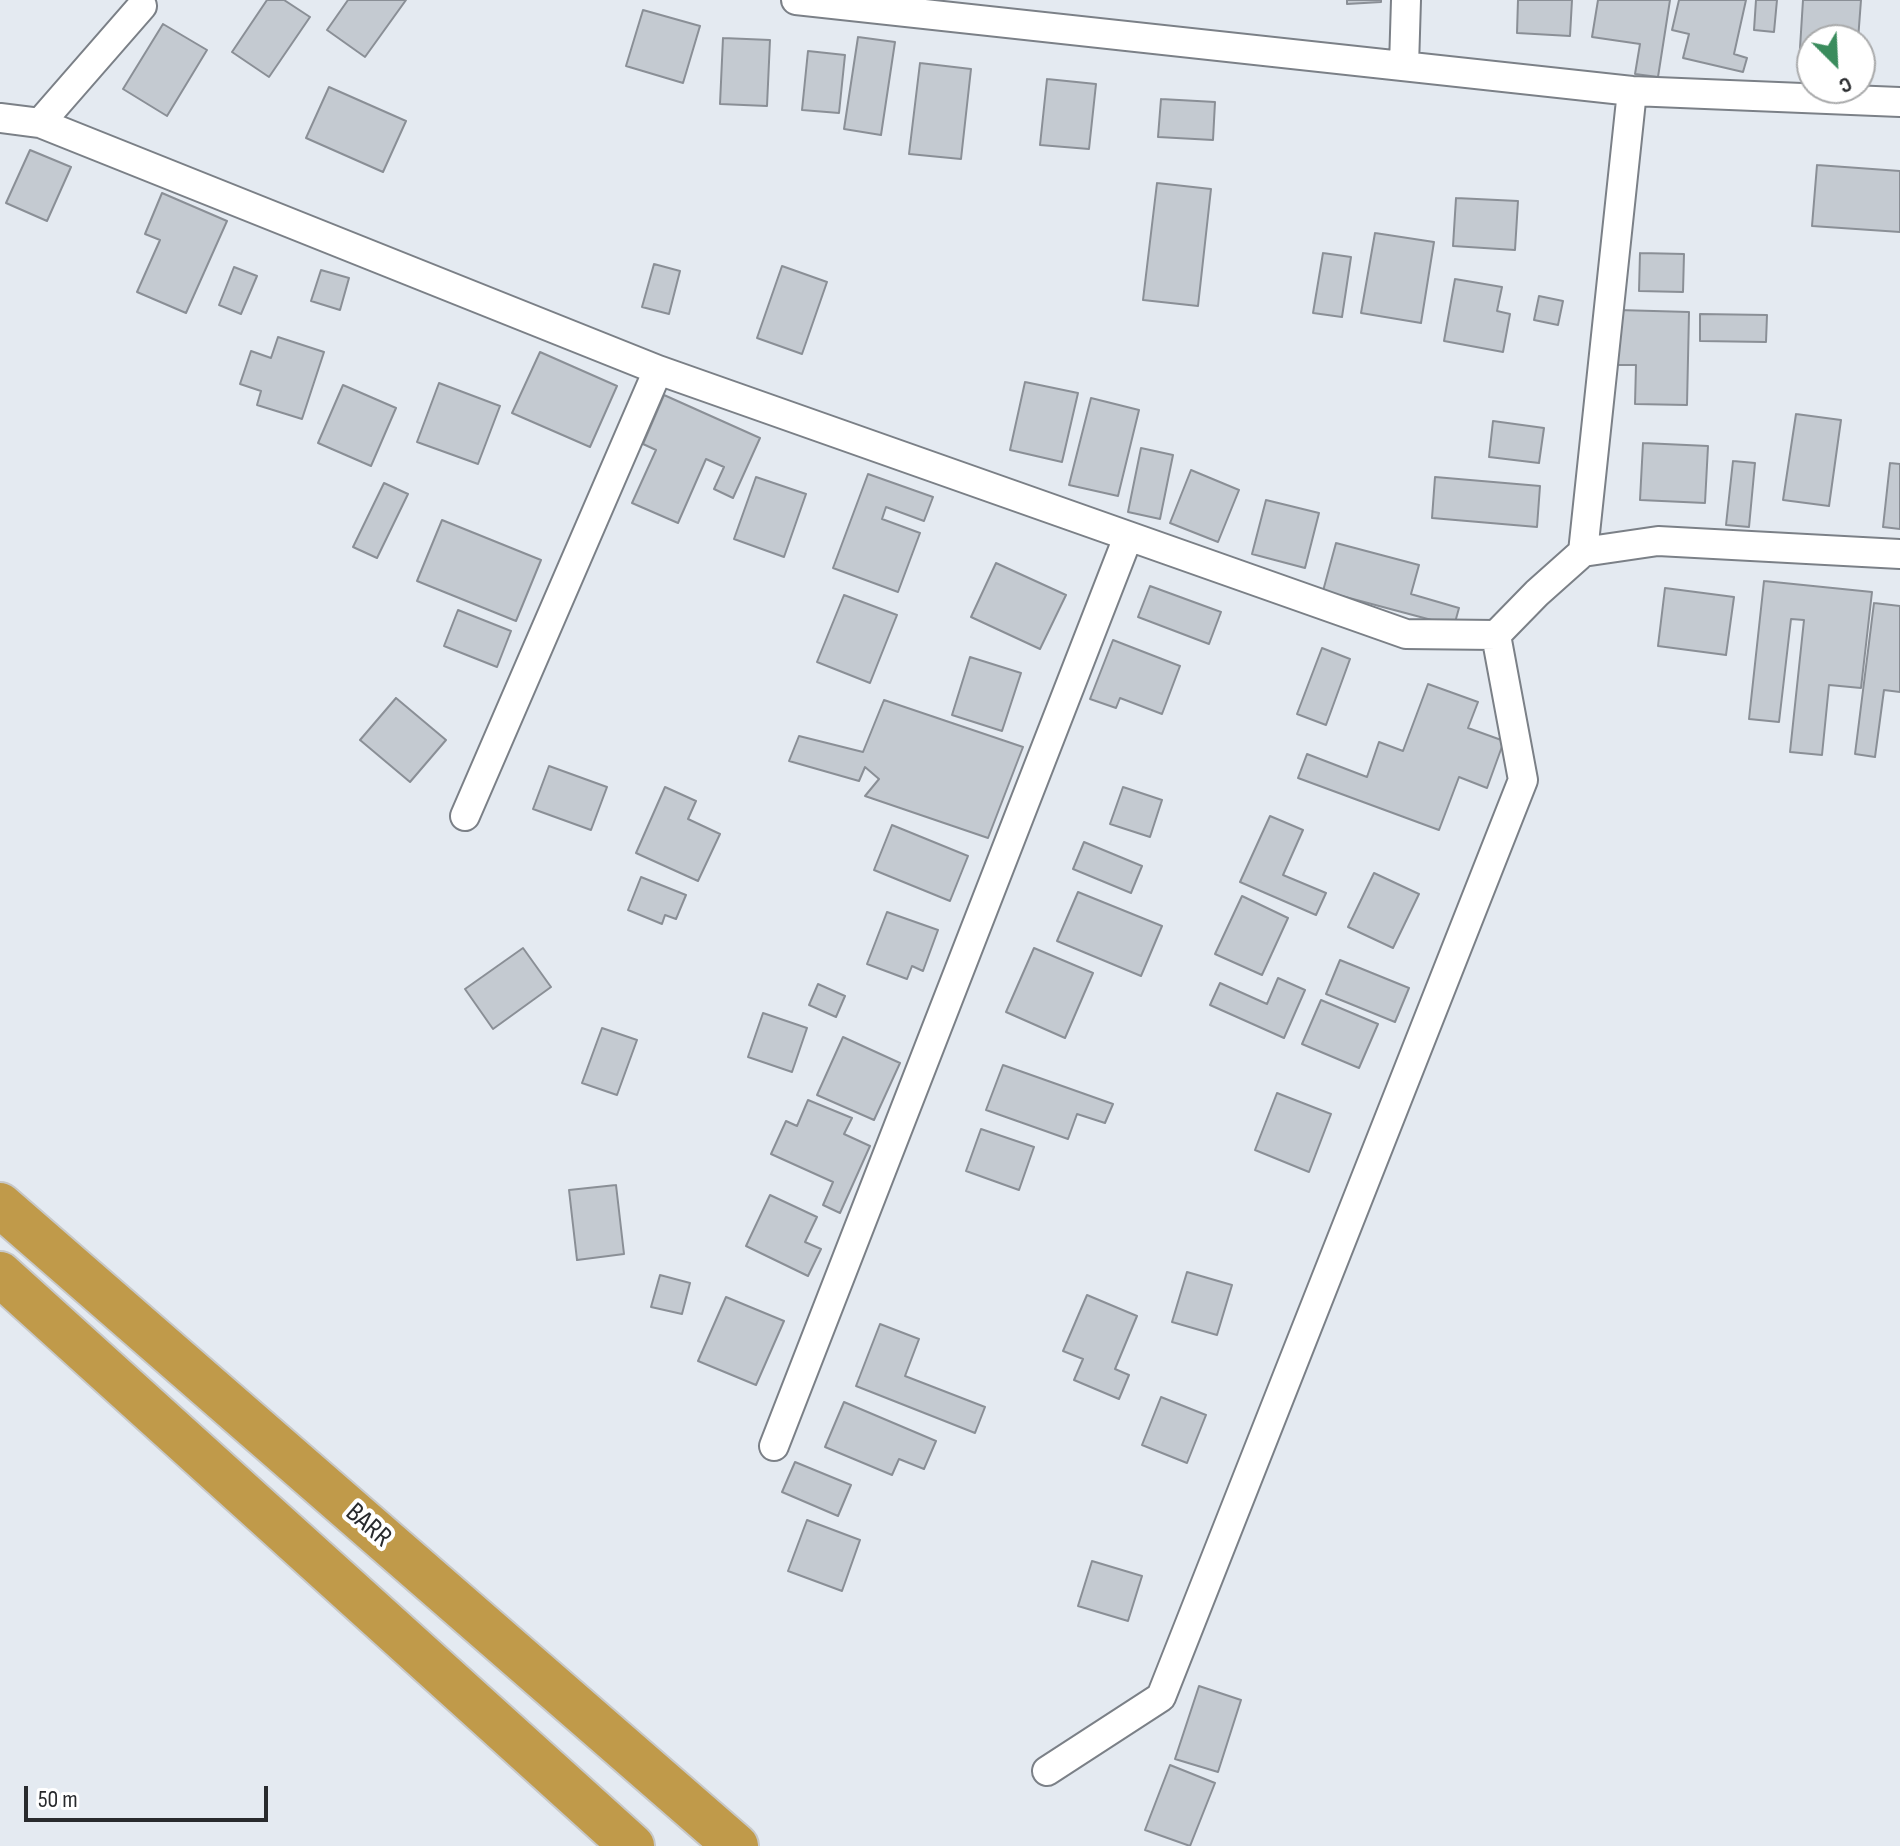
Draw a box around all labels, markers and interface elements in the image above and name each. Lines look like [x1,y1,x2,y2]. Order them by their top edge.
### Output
north arrow [1796,24,1876,104]
text: С [1835,70,1856,99]
street label: BARR [338,1497,398,1555]
scale bar [28,1770,272,1820]
text: 50 m [38,1785,78,1814]

